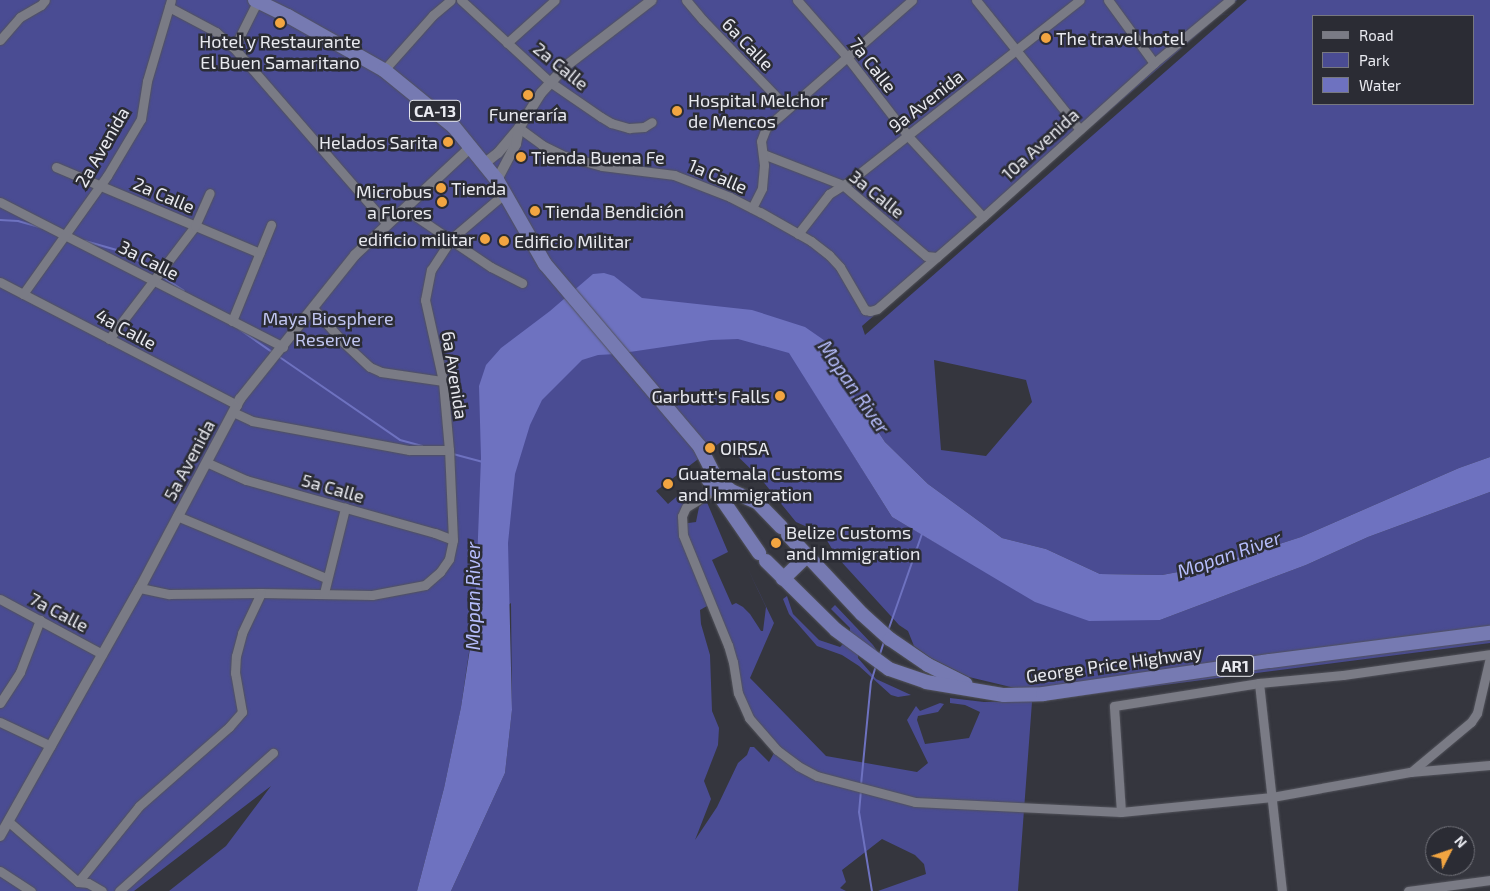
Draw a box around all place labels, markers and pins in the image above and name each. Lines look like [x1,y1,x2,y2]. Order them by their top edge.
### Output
marker: Hotel y Restaurante El Buen Samaritano [274,17,286,29]
place label: The travel hotel [1056,27,1186,49]
place label: Hotel y Restaurante El Buen Samaritano [199,31,361,74]
marker: The travel hotel [1040,32,1052,44]
marker: Funeraría [522,89,534,101]
place label: Hospital Melchor de Mencos [688,90,828,132]
place label: Funeraría [489,103,567,125]
marker: Hospital Melchor de Mencos [670,104,684,118]
place label: Helados Sarita [319,131,438,153]
marker: Helados Sarita [442,136,454,148]
place label: Tienda Buena Fe [531,146,665,168]
marker: Tienda Buena Fe [515,151,527,163]
place label: Tienda [451,177,506,199]
place label: Microbus a Flores [356,181,432,223]
marker: Tienda [435,182,447,194]
marker: Microbus a Flores [436,196,448,208]
place label: Tienda Bendición [545,200,684,222]
marker: Tienda Bendición [529,205,541,217]
place label: edificio militar [358,228,475,250]
place label: Edificio Militar [514,230,631,252]
marker: edificio militar [479,233,491,245]
marker: Edificio Militar [498,235,510,247]
place label: Garbutt's Falls [651,385,770,407]
marker: Garbutt's Falls [774,390,786,402]
place label: OIRSA [720,437,769,459]
marker: OIRSA [704,442,716,454]
place label: Guatemala Customs and Immigration [678,463,843,506]
marker: Guatemala Customs and Immigration [662,478,674,490]
place label: Belize Customs and Immigration [786,522,921,564]
marker: Belize Customs and Immigration [770,537,782,549]

